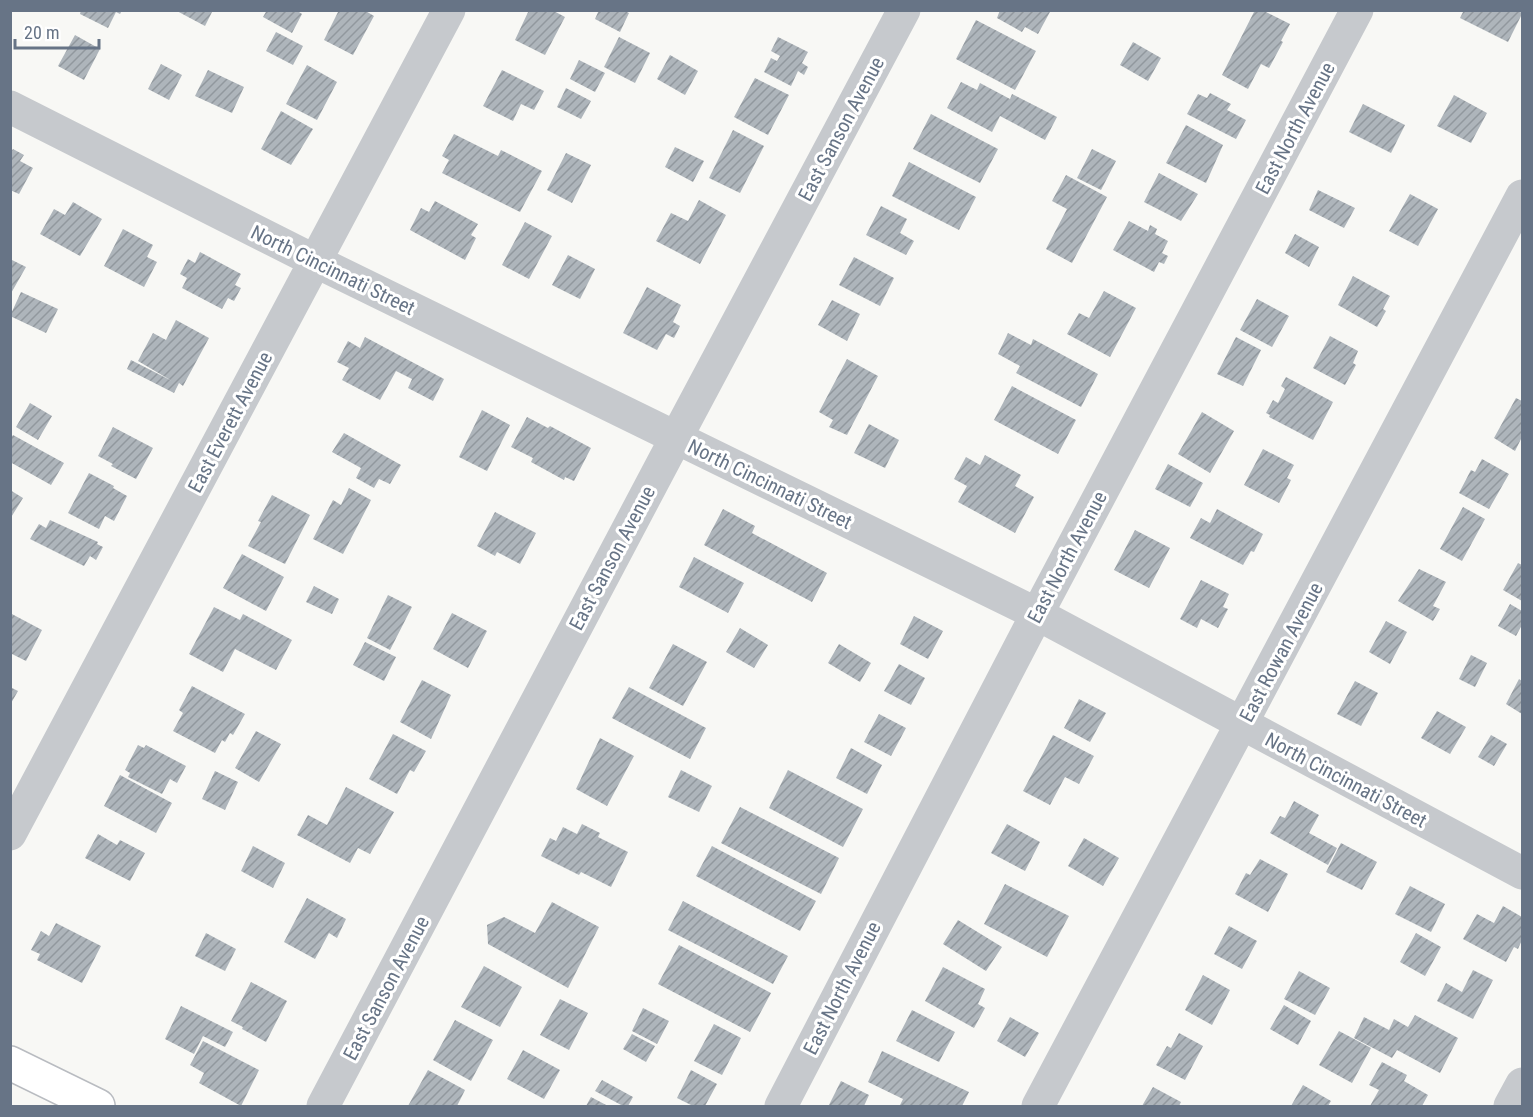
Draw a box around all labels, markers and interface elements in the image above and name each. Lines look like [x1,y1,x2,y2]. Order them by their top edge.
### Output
scale bar [15,12,99,50]
text: 20 m [24,22,59,43]
street label: East Sanson Avenue [793,53,889,205]
street label: East North Avenue [1250,58,1340,198]
street label: North Cincinnati Street [247,220,419,320]
street label: East Everett Avenue [183,348,277,496]
street label: North Cincinnati Street [684,434,856,534]
street label: East Sanson Avenue [564,482,660,634]
street label: East North Avenue [1022,487,1112,627]
street label: East Rowan Avenue [1234,578,1328,726]
street label: North Cincinnati Street [1261,727,1431,833]
street label: East Sanson Avenue [338,912,434,1064]
street label: East North Avenue [798,918,886,1058]

